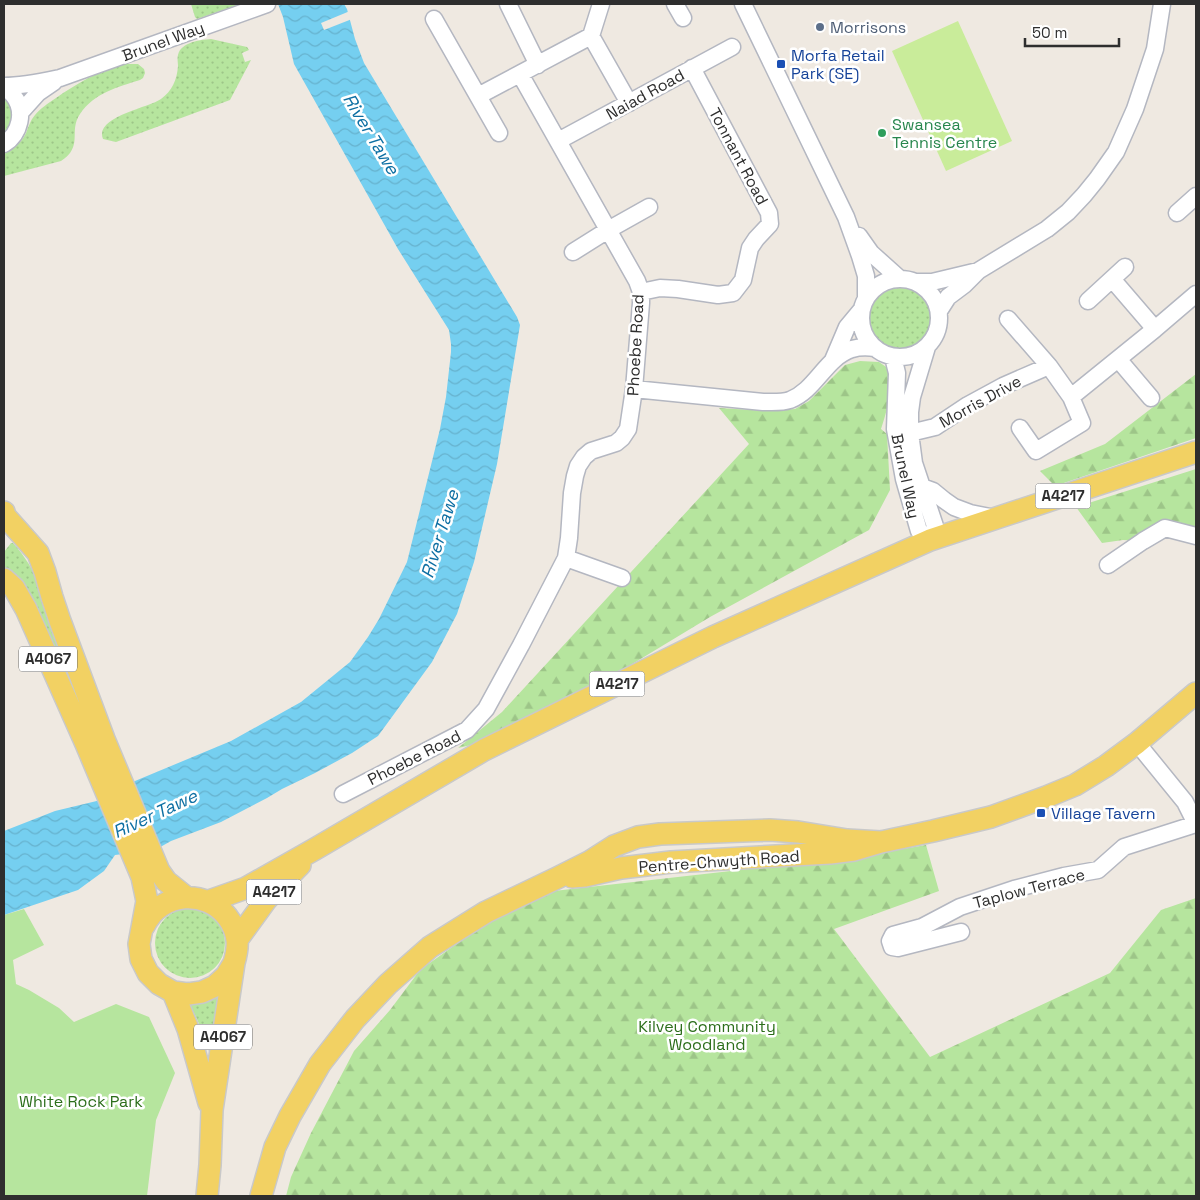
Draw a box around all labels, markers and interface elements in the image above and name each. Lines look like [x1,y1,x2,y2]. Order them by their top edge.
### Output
scale bar [1025,15,1119,47]
street label: Brunel Way [119,17,207,66]
place label: Morrisons [830,17,906,38]
marker: Morrisons [814,21,826,33]
text: 50 m [1032,23,1067,42]
place label: Morfa Retail Park (SE) [791,45,885,84]
marker: Morfa Retail Park (SE) [775,58,787,70]
street label: Naiad Road [602,64,688,125]
water label: River Tawe [338,89,405,180]
street label: Tonnant Road [704,104,773,208]
place label: Swansea Tennis Centre [892,114,997,153]
marker: Swansea Tennis Centre [876,127,888,139]
street label: Phoebe Road [622,294,649,396]
street label: Morris Drive [936,370,1025,433]
street label: Brunel Way [886,432,925,520]
road number: A4217 [1036,484,1090,508]
water label: River Tawe [415,486,464,581]
road number: A4067 [19,646,77,672]
road number: A4217 [590,672,644,696]
street label: Phoebe Road [364,725,464,790]
water label: River Tawe [109,783,202,843]
place label: Village Tavern [1051,803,1156,824]
marker: Village Tavern [1035,807,1047,819]
street label: Pentre-Chwyth Road [638,845,800,878]
street label: Taplow Terrace [971,863,1087,913]
road number: A4217 [246,880,302,904]
park label: Kilvey Community Woodland [638,1016,776,1055]
road number: A4067 [194,1024,252,1050]
park label: White Rock Park [19,1091,143,1112]

